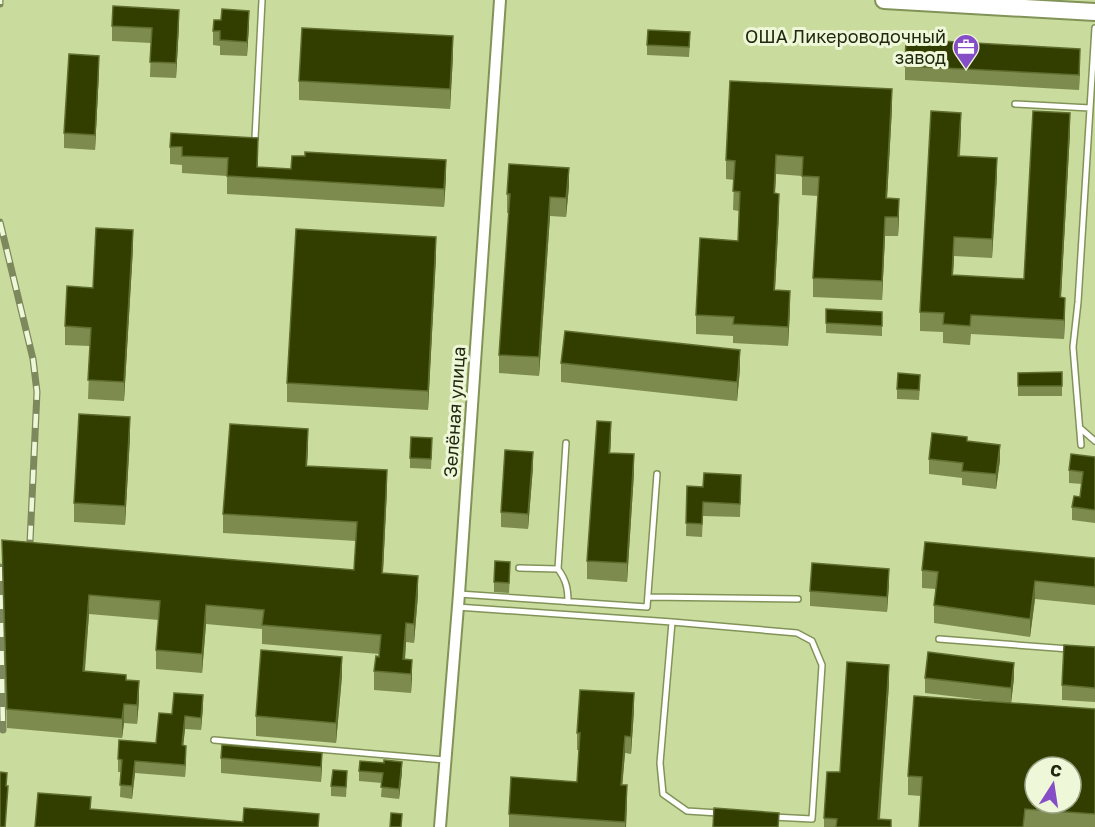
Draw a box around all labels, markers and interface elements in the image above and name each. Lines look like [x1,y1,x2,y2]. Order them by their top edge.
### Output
place label: ОША Ликероводочный завод [745,25,946,68]
office icon: ОША Ликероводочный завод [951,32,981,70]
street label: Зелёная улица [438,346,470,478]
north arrow [1023,755,1083,815]
text: С [1048,759,1064,781]

